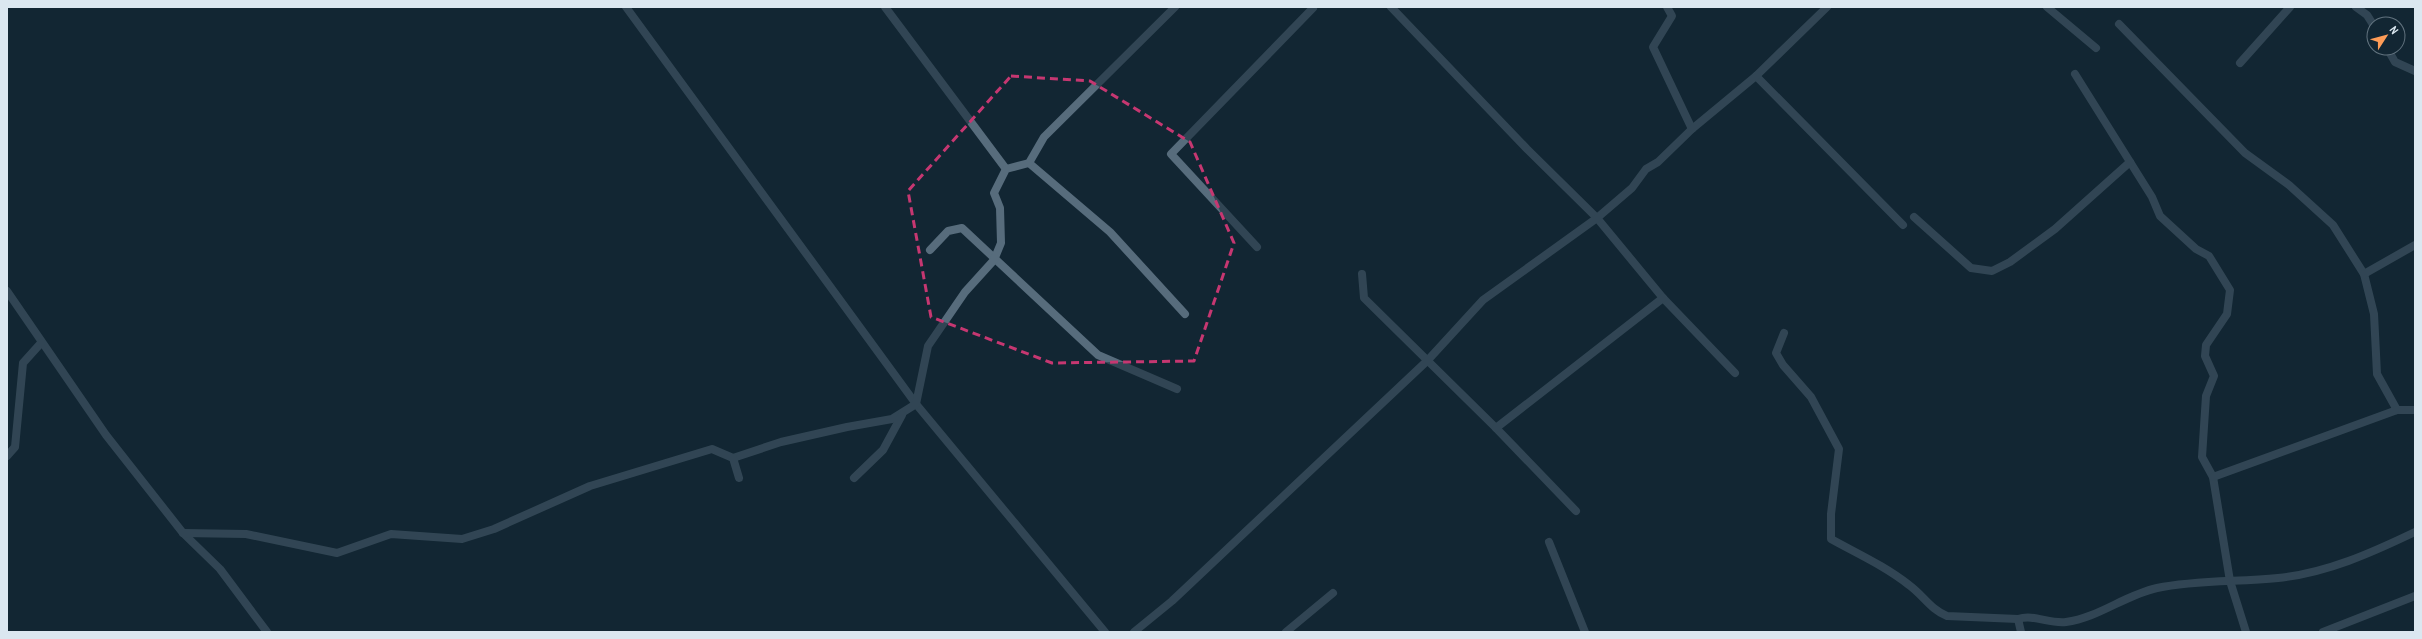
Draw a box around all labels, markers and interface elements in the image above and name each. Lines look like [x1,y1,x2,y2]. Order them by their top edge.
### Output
north arrow [2366,16,2406,56]
text: N [2387,23,2402,37]

